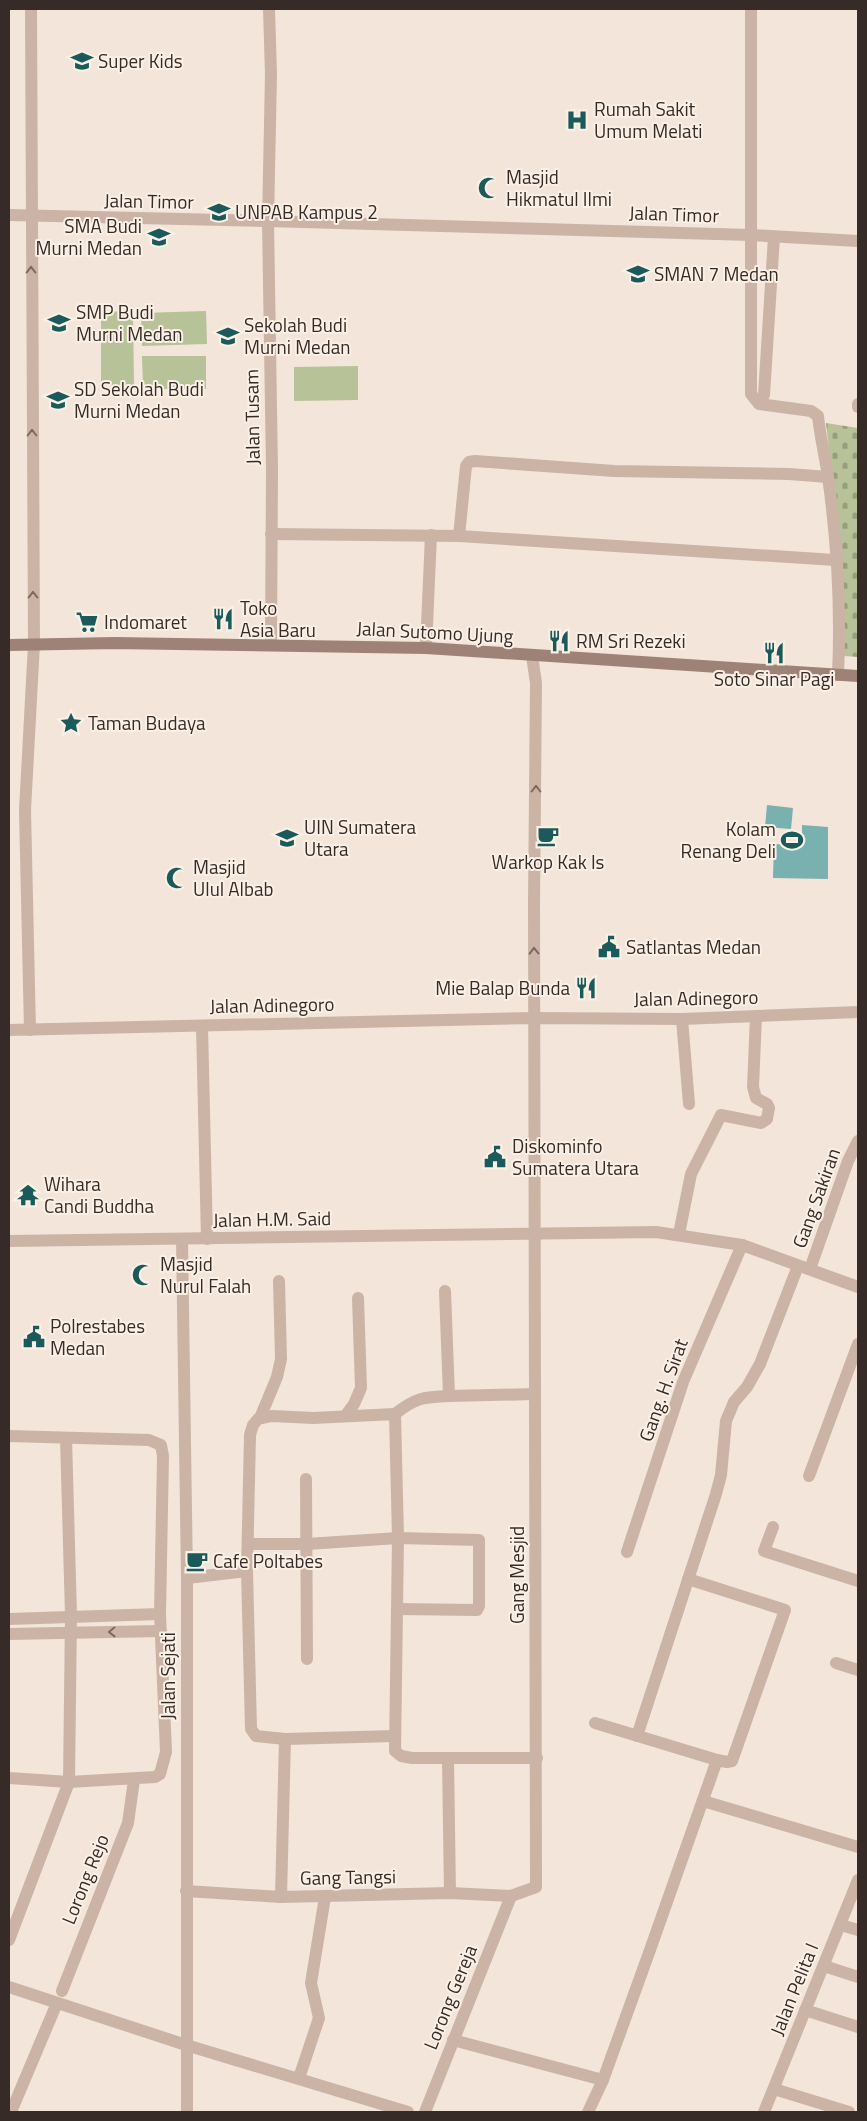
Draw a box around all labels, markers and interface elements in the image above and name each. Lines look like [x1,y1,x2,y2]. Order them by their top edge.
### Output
place label: Super Kids [98,46,183,75]
school or university icon: Super Kids [69,48,95,74]
place label: Rumah Sakit Umum Melati [594,94,702,145]
hospital icon: Rumah Sakit Umum Melati [564,107,590,133]
place label: Masjid Hikmatul Ilmi [506,162,612,213]
mosque icon: Masjid Hikmatul Ilmi [476,175,502,201]
street label: Jalan Timor [104,185,195,216]
place label: UNPAB Kampus 2 [235,197,378,226]
street label: Jalan Timor [629,197,720,230]
school or university icon: UNPAB Kampus 2 [206,199,232,225]
place label: SMA Budi Murni Medan [36,211,142,262]
school or university icon: SMA Budi Murni Medan [146,224,172,250]
place label: SMAN 7 Medan [654,259,779,288]
school or university icon: SMAN 7 Medan [625,261,651,287]
one-way arrow [26,266,36,274]
place label: SMP Budi Murni Medan [76,297,182,348]
school or university icon: SMP Budi Murni Medan [46,310,72,336]
place label: Sekolah Budi Murni Medan [244,310,350,361]
school or university icon: Sekolah Budi Murni Medan [215,323,241,349]
street label: Jalan Tusam [236,369,267,465]
place label: SD Sekolah Budi Murni Medan [74,374,204,425]
school or university icon: SD Sekolah Budi Murni Medan [45,387,71,413]
one-way arrow [27,428,37,436]
one-way arrow [28,591,38,598]
place label: Toko Asia Baru [240,593,316,644]
restaurant icon: Toko Asia Baru [210,606,236,632]
place label: Indomaret [104,607,187,636]
supermarket icon: Indomaret [74,609,100,635]
street label: Jalan Sutomo Ujung [356,613,514,650]
place label: RM Sri Rezeki [576,626,686,655]
restaurant icon: RM Sri Rezeki [546,628,572,654]
restaurant icon: Soto Sinar Pagi [761,640,787,666]
place label: Soto Sinar Pagi [714,664,834,693]
place label: Taman Budaya [88,708,206,737]
place icon: Taman Budaya [58,710,84,736]
one-way arrow [531,785,541,792]
place label: UIN Sumatera Utara [304,812,417,863]
place label: Kolam Renang Deli [681,814,776,865]
cafe icon: Warkop Kak Is [535,823,561,849]
school or university icon: UIN Sumatera Utara [274,825,300,851]
sports icon: Kolam Renang Deli [779,827,805,853]
place label: Warkop Kak Is [492,847,605,876]
place label: Masjid Ulul Albab [193,852,274,903]
mosque icon: Masjid Ulul Albab [164,865,190,891]
place label: Satlantas Medan [626,932,761,961]
public building icon: Satlantas Medan [596,934,622,960]
one-way arrow [529,947,539,955]
place label: Mie Balap Bunda [435,973,570,1002]
restaurant icon: Mie Balap Bunda [573,975,599,1001]
street label: Jalan Adinegoro [633,982,759,1013]
street label: Jalan Adinegoro [209,989,335,1020]
place label: Diskominfo Sumatera Utara [512,1131,639,1182]
public building icon: Diskominfo Sumatera Utara [482,1144,508,1170]
street label: Gang Sakiran [784,1144,847,1252]
place label: Wihara Candi Buddha [44,1169,155,1220]
temple icon: Wihara Candi Buddha [15,1182,41,1208]
street label: Jalan H.M. Said [212,1203,331,1234]
place label: Masjid Nurul Falah [160,1249,251,1300]
mosque icon: Masjid Nurul Falah [130,1262,156,1288]
place label: Polrestabes Medan [50,1311,145,1362]
public building icon: Polrestabes Medan [21,1324,47,1350]
street label: Gang. H. Sirat [630,1334,695,1445]
street label: Gang Mesjid [502,1526,531,1624]
place label: Cafe Poltabes [213,1546,323,1575]
cafe icon: Cafe Poltabes [184,1548,210,1574]
one-way arrow [108,1627,116,1638]
street label: Jalan Sejati [153,1632,182,1720]
street label: Lorong Rejo [53,1829,116,1928]
street label: Gang Tangsi [300,1861,396,1892]
street label: Jalan Pelita I [762,1938,825,2040]
street label: Lorong Gereja [415,1940,484,2054]

